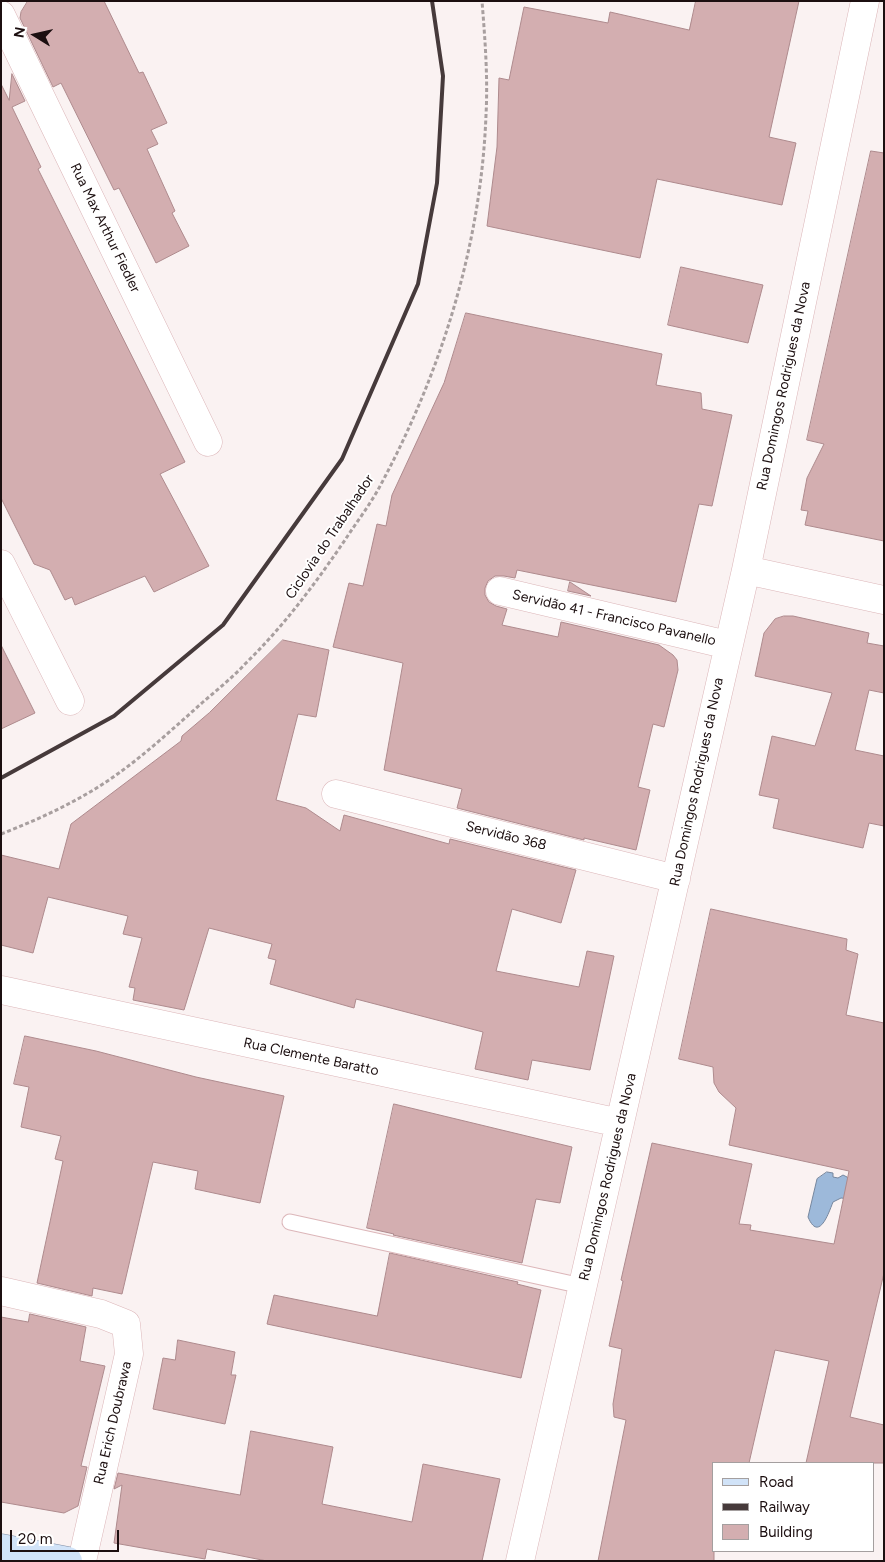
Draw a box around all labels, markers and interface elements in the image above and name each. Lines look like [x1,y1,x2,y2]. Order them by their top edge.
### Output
north arrow [10,10,60,60]
text: N [10,26,29,39]
street label: Rua Max Arthur Fiedler [66,161,144,295]
street label: Rua Domingos Rodrigues da Nova [754,280,814,492]
street label: Ciclovia do Trabalhador [282,472,378,602]
street label: Servidão 41 - Francisco Pavanello [511,586,717,650]
street label: Rua Domingos Rodrigues da Nova [667,676,727,888]
street label: Servidão 368 [464,818,548,854]
street label: Rua Clemente Baratto [242,1034,380,1080]
street label: Rua Domingos Rodrigues da Nova [576,1071,640,1283]
street label: Rua Erich Doubrawa [91,1360,135,1486]
legend [712,1462,875,1552]
text: Road [759,1473,794,1491]
text: Railway [759,1498,810,1516]
scale bar [12,1520,121,1552]
text: Building [759,1523,813,1541]
text: 20 m [18,1530,52,1548]

